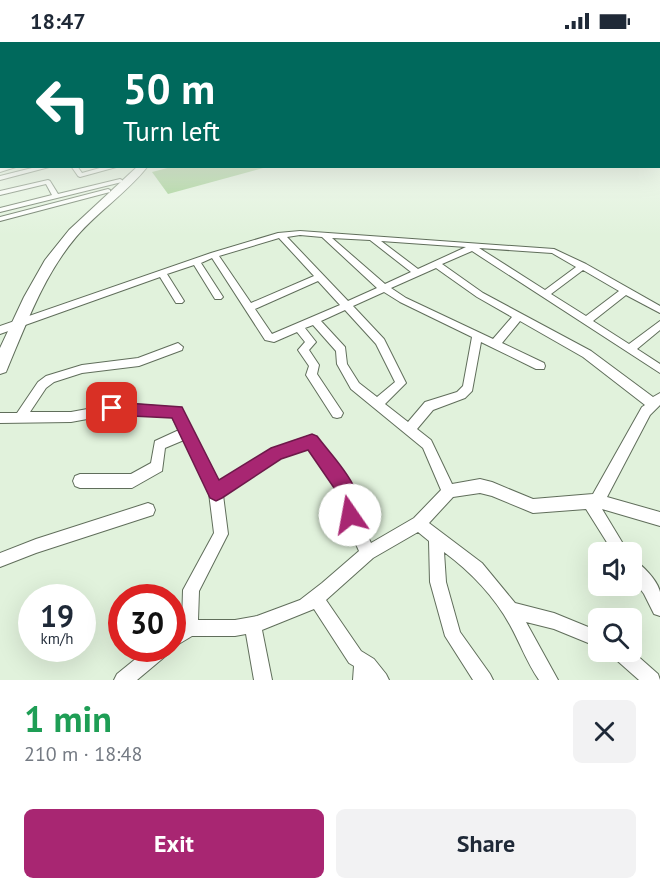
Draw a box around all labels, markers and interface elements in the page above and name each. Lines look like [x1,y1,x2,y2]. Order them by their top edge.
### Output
text: 18:47 [30,7,86,35]
text: 50 m [123,61,215,116]
icon: left [24,66,102,144]
text: Turn left [123,114,220,148]
pin [86,382,137,433]
icon: arrive [95,391,128,424]
position arrow [318,483,382,547]
map controls [588,542,642,662]
button: sound [588,542,642,596]
speed limit sign: 30 [108,584,186,662]
text: 19 [40,596,74,635]
button: search [588,608,642,662]
text: km/h [41,629,73,648]
text: 1 min [24,695,112,742]
button: close [573,700,636,763]
text: 210 m · 18:48 [24,741,142,767]
button: Exit [24,809,324,878]
button: Share [336,809,636,878]

